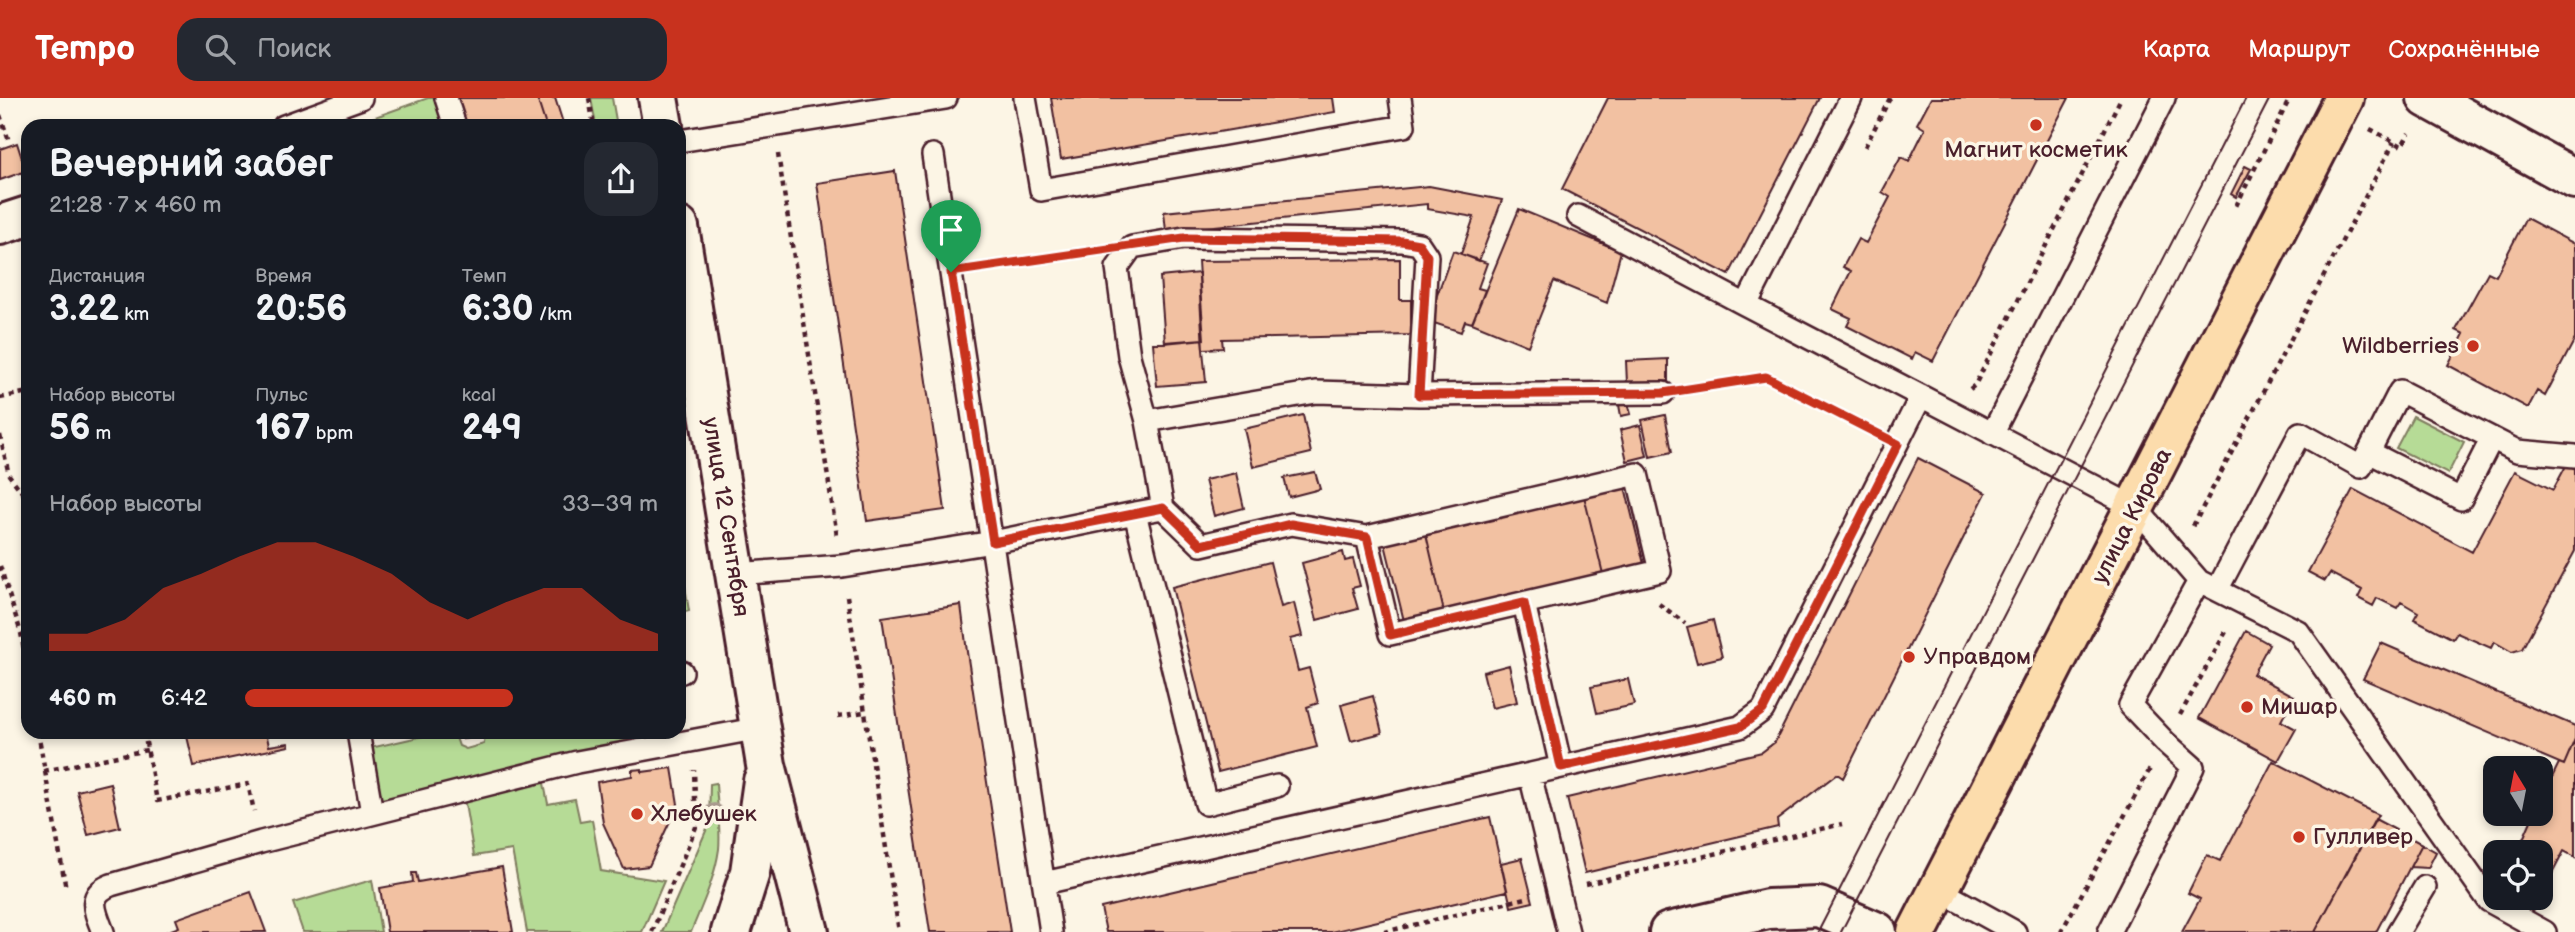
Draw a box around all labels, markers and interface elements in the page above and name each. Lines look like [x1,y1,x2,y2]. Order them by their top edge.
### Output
search box [177,18,667,81]
text: Tempo [35,29,135,69]
icon: search [201,30,239,68]
text: Поиск [257,34,331,65]
text: Карта [2143,35,2210,64]
text: Маршрут [2248,35,2350,64]
text: Сохранённые [2388,35,2540,64]
marker: Магнит косметик [2028,117,2044,133]
place label: Магнит косметик [1944,136,2128,164]
text: Вечерний забег [49,142,333,187]
button: share [584,142,658,216]
text: 21:28 · 7 × 460 m [49,191,222,219]
pin [921,200,981,272]
icon: arrive [932,211,970,249]
text: Дистанция [49,265,145,288]
text: Время [255,265,312,288]
text: Темп [462,265,507,288]
text: 3.22 [49,288,119,331]
text: 20:56 [255,288,347,331]
text: 6:30 [462,288,534,331]
text: km [119,303,149,326]
text: /km [534,303,572,326]
place label: Wildberries [2342,332,2459,360]
marker: Wildberries [2465,338,2481,354]
text: Набор высоты [49,384,175,407]
text: Пульс [255,384,308,407]
text: kcal [462,384,496,407]
text: 56 [49,407,90,450]
text: 167 [255,407,311,450]
text: 249 [462,407,522,450]
street label: улица 12 Сентября [696,415,756,619]
text: m [90,422,111,445]
text: bpm [311,422,353,445]
street label: улица Кирова [2086,443,2178,588]
text: Набор высоты [49,490,202,518]
text: 33–39 m [562,490,658,518]
place label: Управдом [1923,643,2031,671]
marker: Управдом [1901,649,1917,665]
text: 460 m [49,684,117,712]
text: 6:42 [161,684,207,712]
place label: Мишар [2261,693,2337,721]
marker: Мишар [2239,699,2255,715]
north arrow [2483,756,2553,826]
map controls [2483,756,2553,910]
place label: Хлебушек [651,800,758,828]
marker: Хлебушек [629,806,645,822]
place label: Гулливер [2313,823,2413,851]
marker: Гулливер [2291,829,2307,845]
button: locate [2483,840,2553,910]

